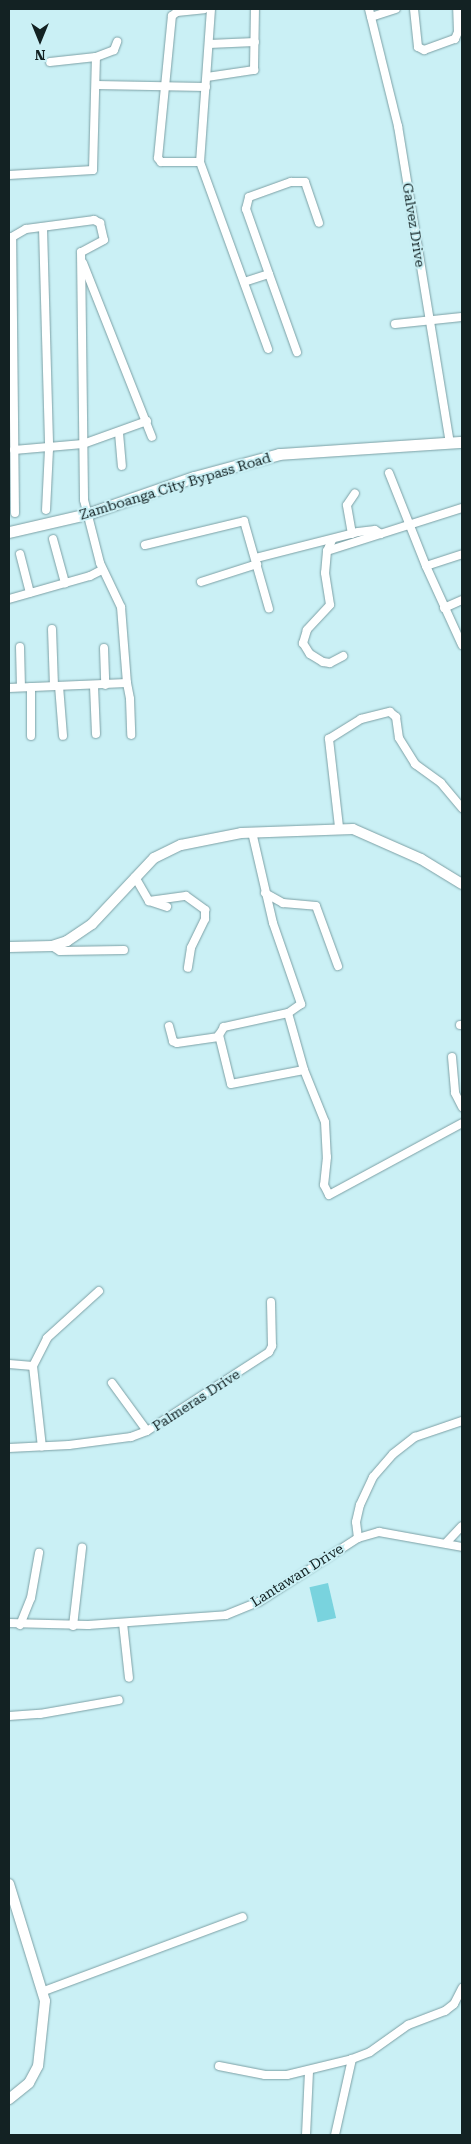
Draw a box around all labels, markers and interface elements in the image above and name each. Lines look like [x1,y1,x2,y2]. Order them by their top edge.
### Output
north arrow [15,15,65,65]
text: N [35,47,45,63]
street label: Galvez Drive [399,182,429,268]
street label: Zamboanga City Bypass Road [77,449,273,523]
street label: Palmeras Drive [149,1365,243,1435]
street label: Lantawan Drive [248,1540,346,1610]

